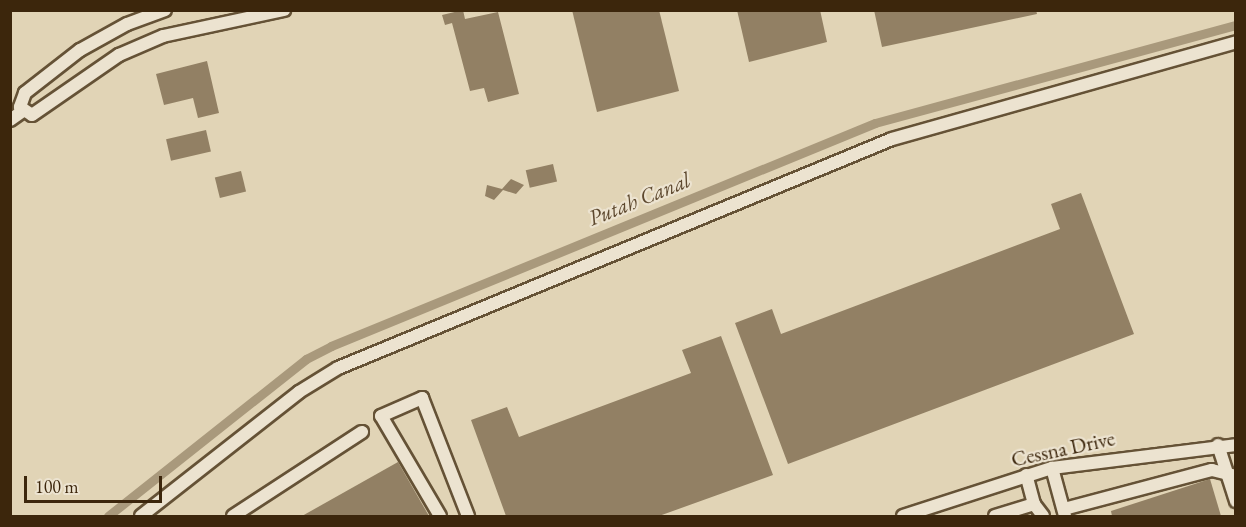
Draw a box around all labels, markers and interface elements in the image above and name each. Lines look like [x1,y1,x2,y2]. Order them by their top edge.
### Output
water label: Putah Canal [584,167,694,231]
street label: Cessna Drive [1009,426,1117,472]
scale bar [27,464,165,502]
text: 100 m [35,475,79,498]

